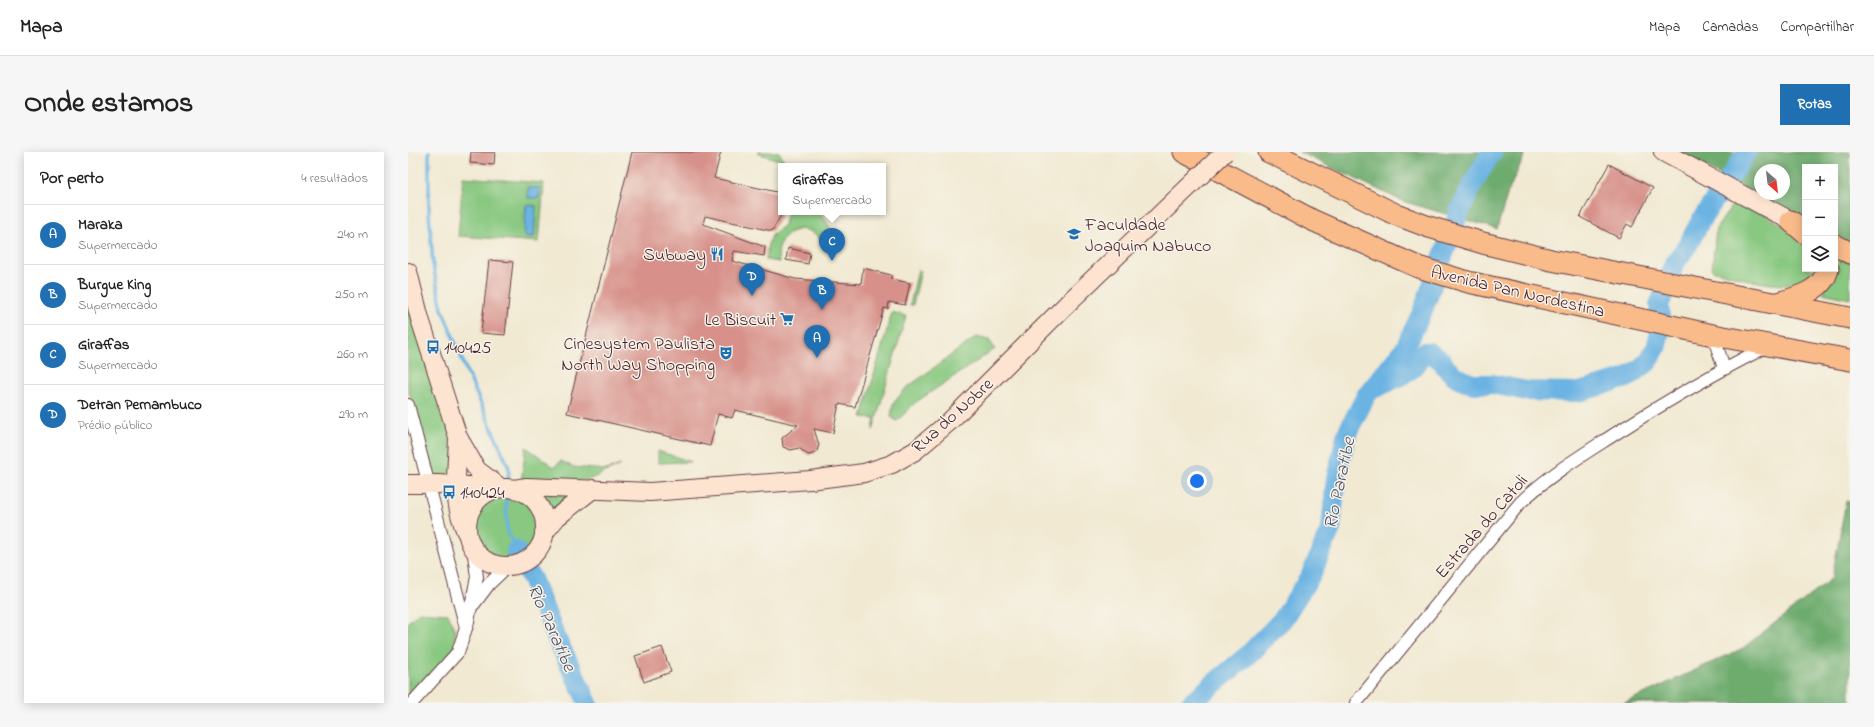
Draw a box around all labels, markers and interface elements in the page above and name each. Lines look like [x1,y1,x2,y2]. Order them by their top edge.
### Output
text: Mapa [20,14,62,41]
text: Mapa [1649,17,1680,38]
text: Camadas [1702,17,1759,38]
text: Compartilhar [1781,17,1854,38]
text: Onde estamos [24,84,193,125]
button: Rotas [1780,84,1850,125]
popup [778,163,886,215]
north arrow [1754,164,1790,200]
map controls [1802,164,1838,272]
button: + [1802,164,1838,200]
text: Por perto [40,166,104,191]
text: 4 resultados [301,169,368,188]
text: Giraffas [792,169,844,191]
text: Supermercado [792,191,872,210]
button: − [1802,200,1838,236]
place label: Faculdade Joaquim Nabuco [1084,213,1211,260]
text: Maraka [78,214,123,236]
text: A [49,225,57,244]
text: 240 m [337,225,368,244]
school or university icon: Faculdade Joaquim Nabuco [1066,226,1082,242]
pin: C [819,228,845,261]
text: Supermercado [78,236,157,255]
button: layers [1802,236,1838,272]
place label: Subway [643,243,706,269]
restaurant icon: Subway [709,246,725,262]
street label: Avenida Pan Nordestina [1428,260,1607,326]
pin: D [739,263,765,296]
text: Burgue King [78,274,151,296]
pin: B [809,277,835,310]
text: B [49,285,57,304]
text: 250 m [335,285,368,304]
text: Supermercado [78,296,157,315]
place label: Le Biscuit [705,308,776,334]
supermarket icon: Le Biscuit [779,311,795,327]
pin: A [804,325,830,358]
place label: Cinesystem Paulista North Way Shopping [561,332,715,380]
text: Giraffas [78,334,129,356]
place label: 140425 [444,336,492,362]
bus stop icon: 140425 [425,339,441,355]
text: C [49,345,57,364]
text: 260 m [337,345,368,364]
theatre icon: Cinesystem Paulista North Way Shopping [718,345,734,361]
text: Supermercado [78,356,157,375]
street label: Rua do Nobre [907,372,1001,460]
text: Detran Pernambuco [78,394,202,416]
text: D [48,405,58,424]
text: 290 m [339,405,368,424]
text: Prédio público [78,416,152,435]
water label: Rio Paratibe [1318,434,1364,532]
street label: Estrada do Catoli [1430,470,1535,585]
your location [1187,471,1207,491]
place label: 140424 [460,481,505,507]
bus stop icon: 140424 [441,484,457,500]
water label: Rio Paratibe [519,580,583,677]

